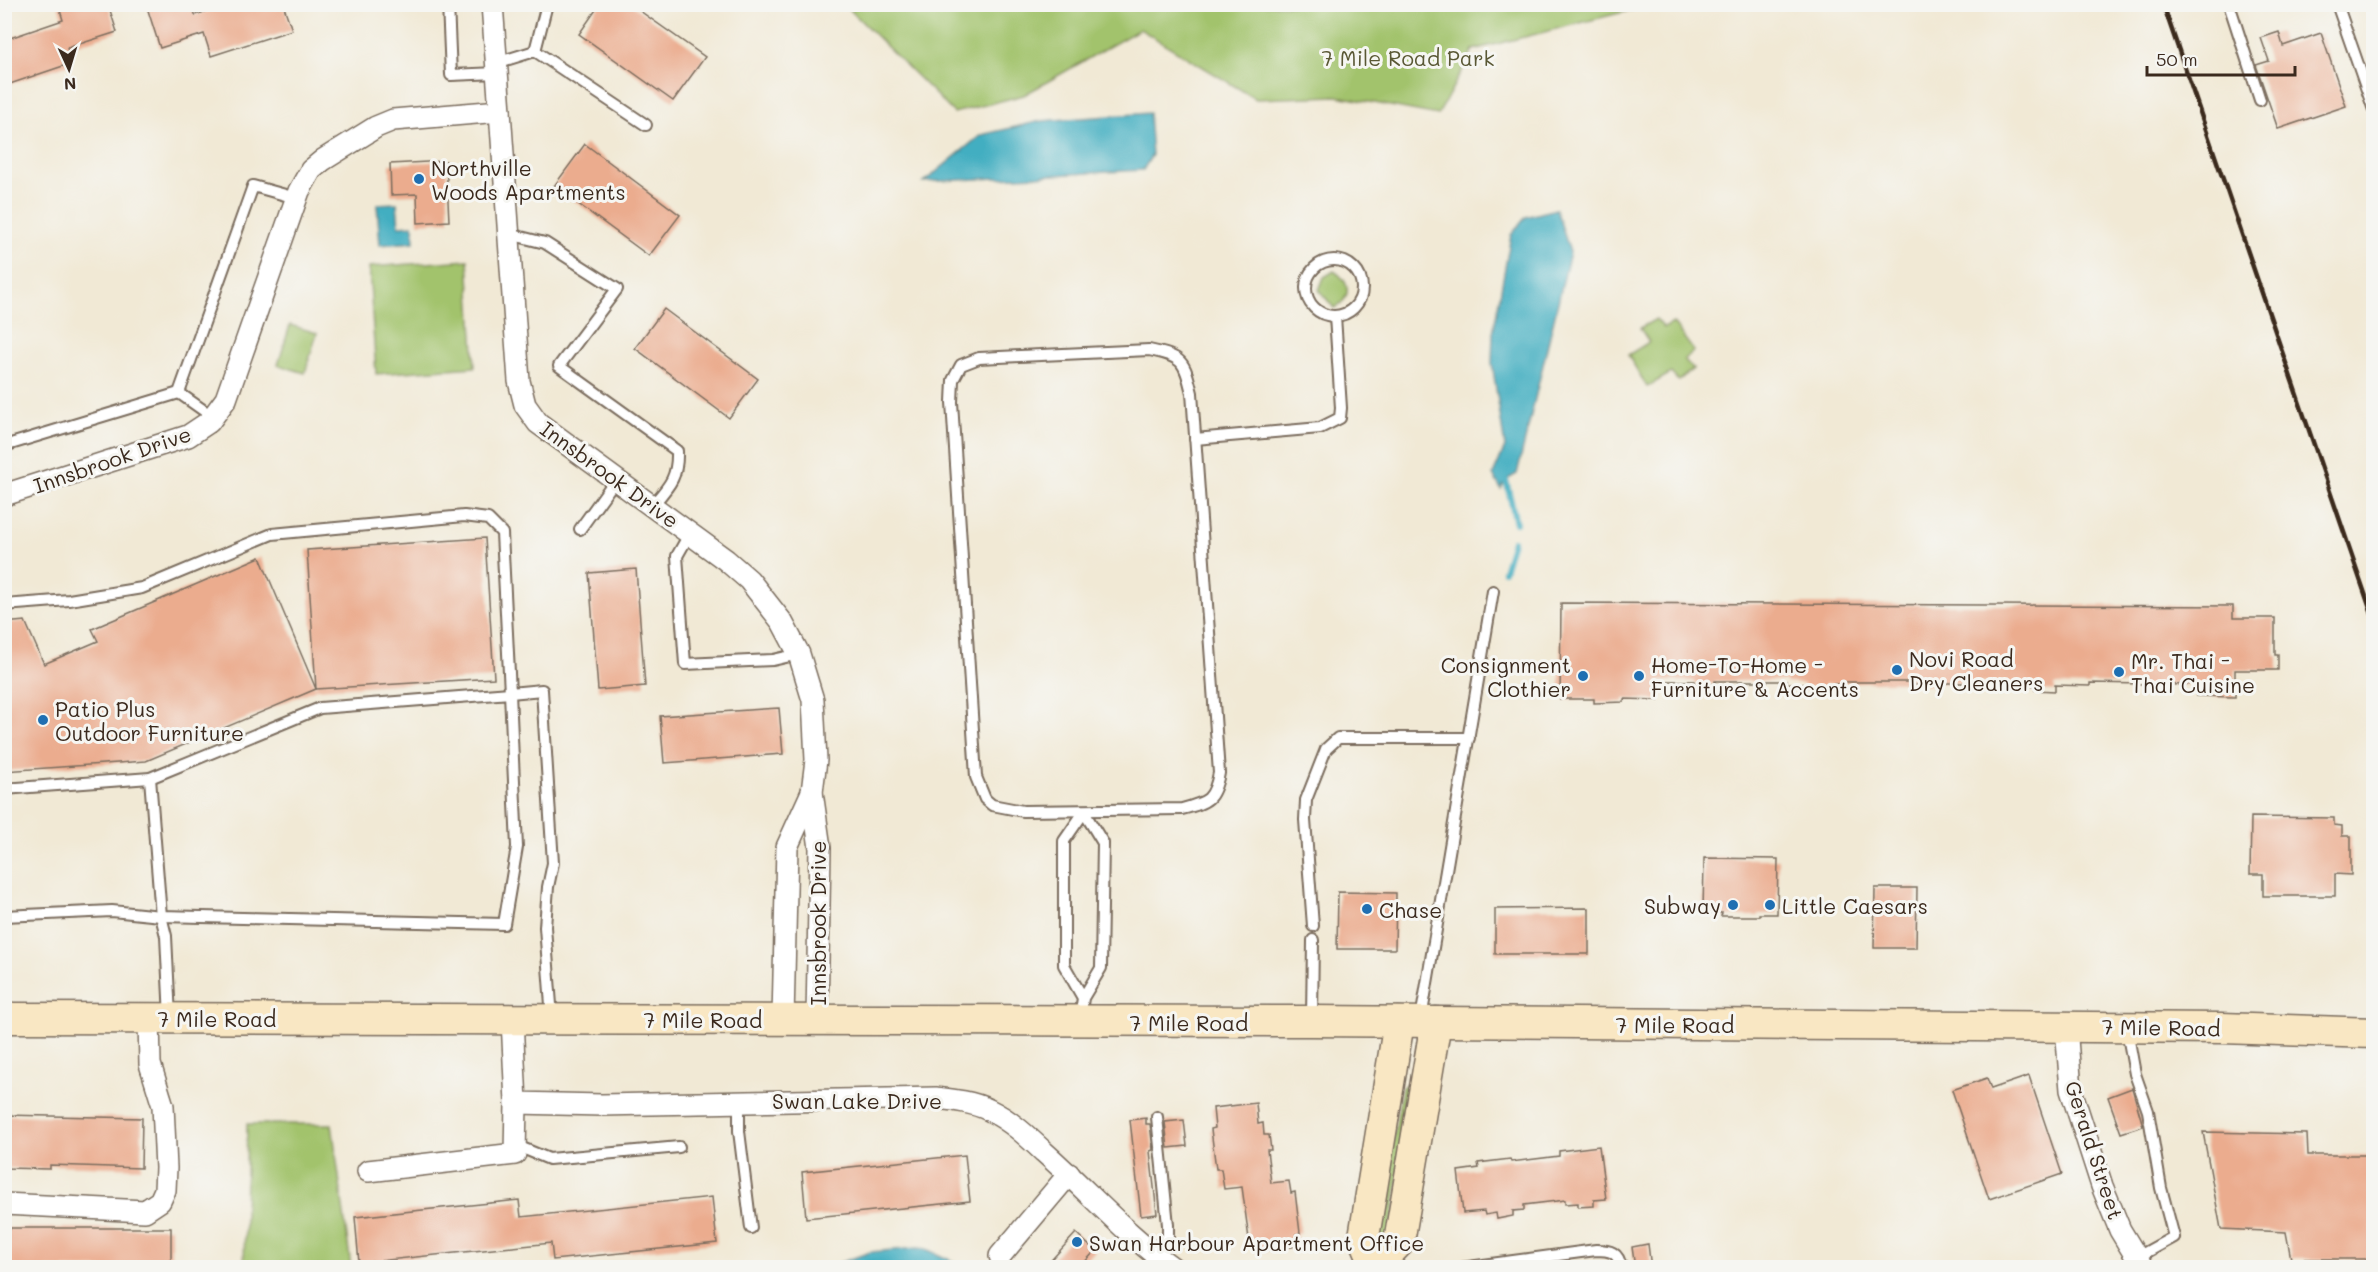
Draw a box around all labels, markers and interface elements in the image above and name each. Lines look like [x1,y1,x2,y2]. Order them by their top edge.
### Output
north arrow [39,39,99,99]
scale bar [2147,39,2296,77]
park label: 7 Mile Road Park [1321,44,1495,71]
text: 50 m [2156,47,2198,71]
text: N [63,74,77,95]
place label: Northville Woods Apartments [431,154,626,205]
marker: Northville Woods Apartments [412,172,426,186]
street label: Innsbrook Drive [535,415,685,533]
street label: Innsbrook Drive [30,419,194,499]
place label: Novi Road Dry Cleaners [1909,645,2043,696]
place label: Mr. Thai - Thai Cuisine [2131,647,2255,698]
place label: Consignment Clothier [1441,651,1571,702]
place label: Home-To-Home - Furniture & Accents [1651,651,1859,702]
marker: Novi Road Dry Cleaners [1890,663,1904,677]
marker: Mr. Thai - Thai Cuisine [2112,665,2126,679]
marker: Consignment Clothier [1576,669,1590,683]
marker: Home-To-Home - Furniture & Accents [1632,669,1646,683]
place label: Patio Plus Outdoor Furniture [55,695,244,746]
marker: Patio Plus Outdoor Furniture [36,713,50,727]
street label: Innsbrook Drive [804,841,831,1005]
place label: Subway [1644,892,1721,919]
place label: Little Caesars [1782,892,1928,919]
place label: Chase [1379,896,1442,923]
marker: Subway [1726,898,1740,912]
marker: Little Caesars [1763,898,1777,912]
marker: Chase [1360,902,1374,916]
street label: 7 Mile Road [158,1005,276,1032]
street label: 7 Mile Road [644,1006,762,1033]
street label: 7 Mile Road [1130,1009,1248,1036]
street label: 7 Mile Road [1616,1011,1734,1038]
street label: 7 Mile Road [2101,1012,2221,1042]
street label: Gerald Street [2060,1077,2130,1223]
street label: Swan Lake Drive [772,1087,942,1114]
place label: Swan Harbour Apartment Office [1089,1229,1424,1256]
marker: Swan Harbour Apartment Office [1070,1235,1084,1249]

